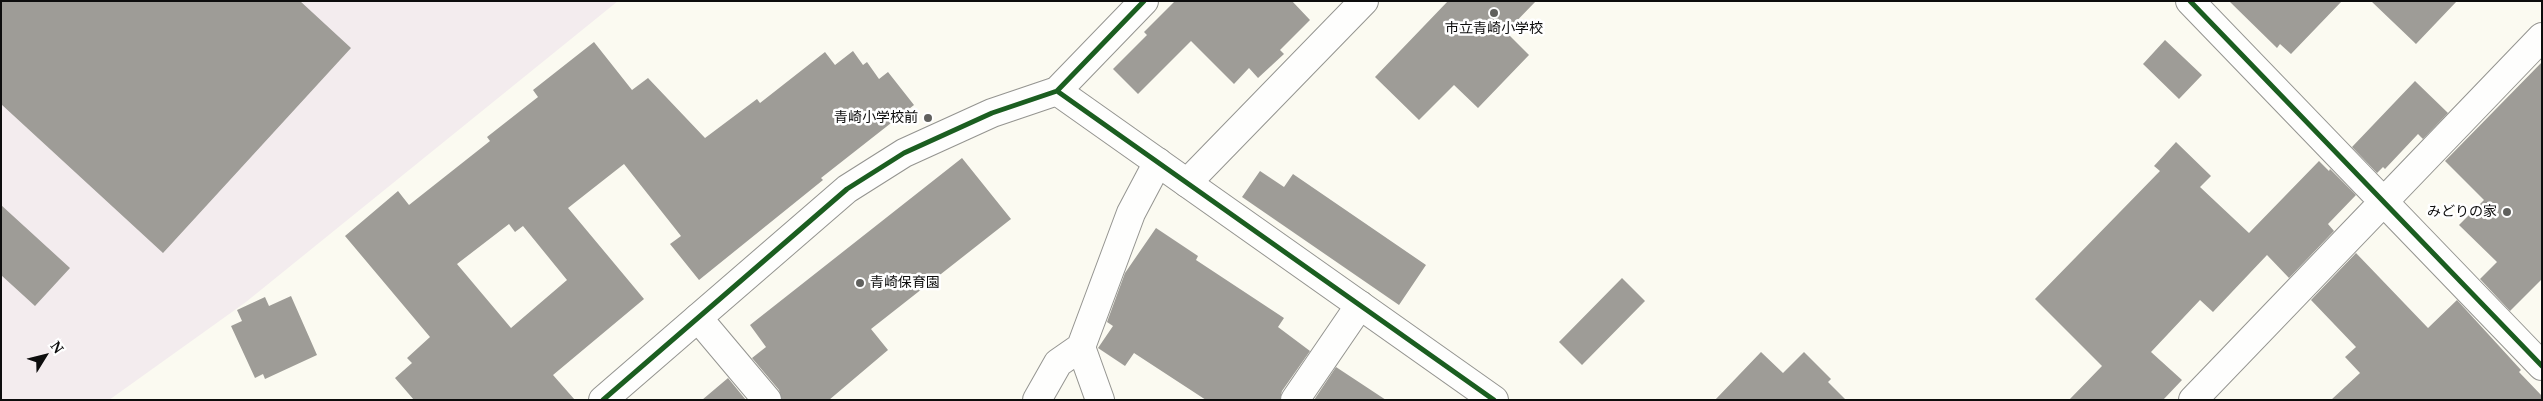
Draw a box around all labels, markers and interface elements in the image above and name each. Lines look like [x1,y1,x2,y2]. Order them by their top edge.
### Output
marker: 市立青崎小学校 [1488,7,1500,19]
place label: 市立青崎小学校 [1445,21,1543,37]
place label: 青崎小学校前 [834,110,918,126]
marker: 青崎小学校前 [922,112,934,124]
place label: みどりの家 [2427,204,2497,220]
marker: みどりの家 [2501,206,2513,218]
place label: 青崎保育園 [870,275,940,291]
marker: 青崎保育園 [854,277,866,289]
north arrow [20,331,70,381]
text: N [47,337,68,357]

